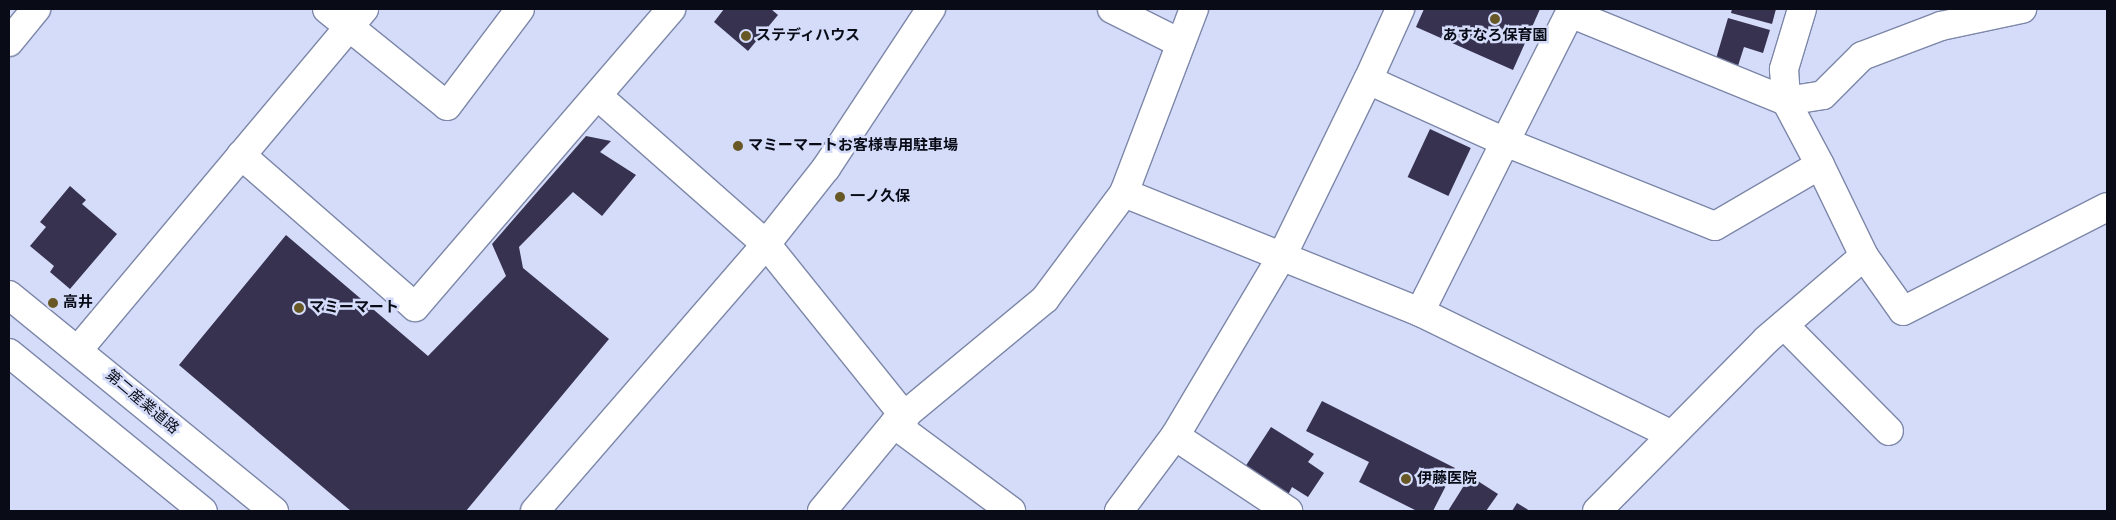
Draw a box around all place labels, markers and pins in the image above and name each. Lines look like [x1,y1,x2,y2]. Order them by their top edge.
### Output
marker: あすなろ保育園 [1489,13,1501,25]
place label: ステディハウス [756,27,861,45]
place label: あすなろ保育園 [1443,27,1547,45]
marker: ステディハウス [740,30,752,42]
place label: マミーマートお客様専用駐車場 [748,137,958,155]
marker: マミーマートお客様専用駐車場 [732,140,744,152]
place label: 一ノ久保 [850,188,910,206]
marker: 一ノ久保 [834,191,846,203]
place label: 高井 [63,294,93,312]
marker: 高井 [47,297,59,309]
place label: マミーマート [309,299,399,317]
marker: マミーマート [293,302,305,314]
place label: 伊藤医院 [1417,470,1477,488]
marker: 伊藤医院 [1399,472,1413,486]

